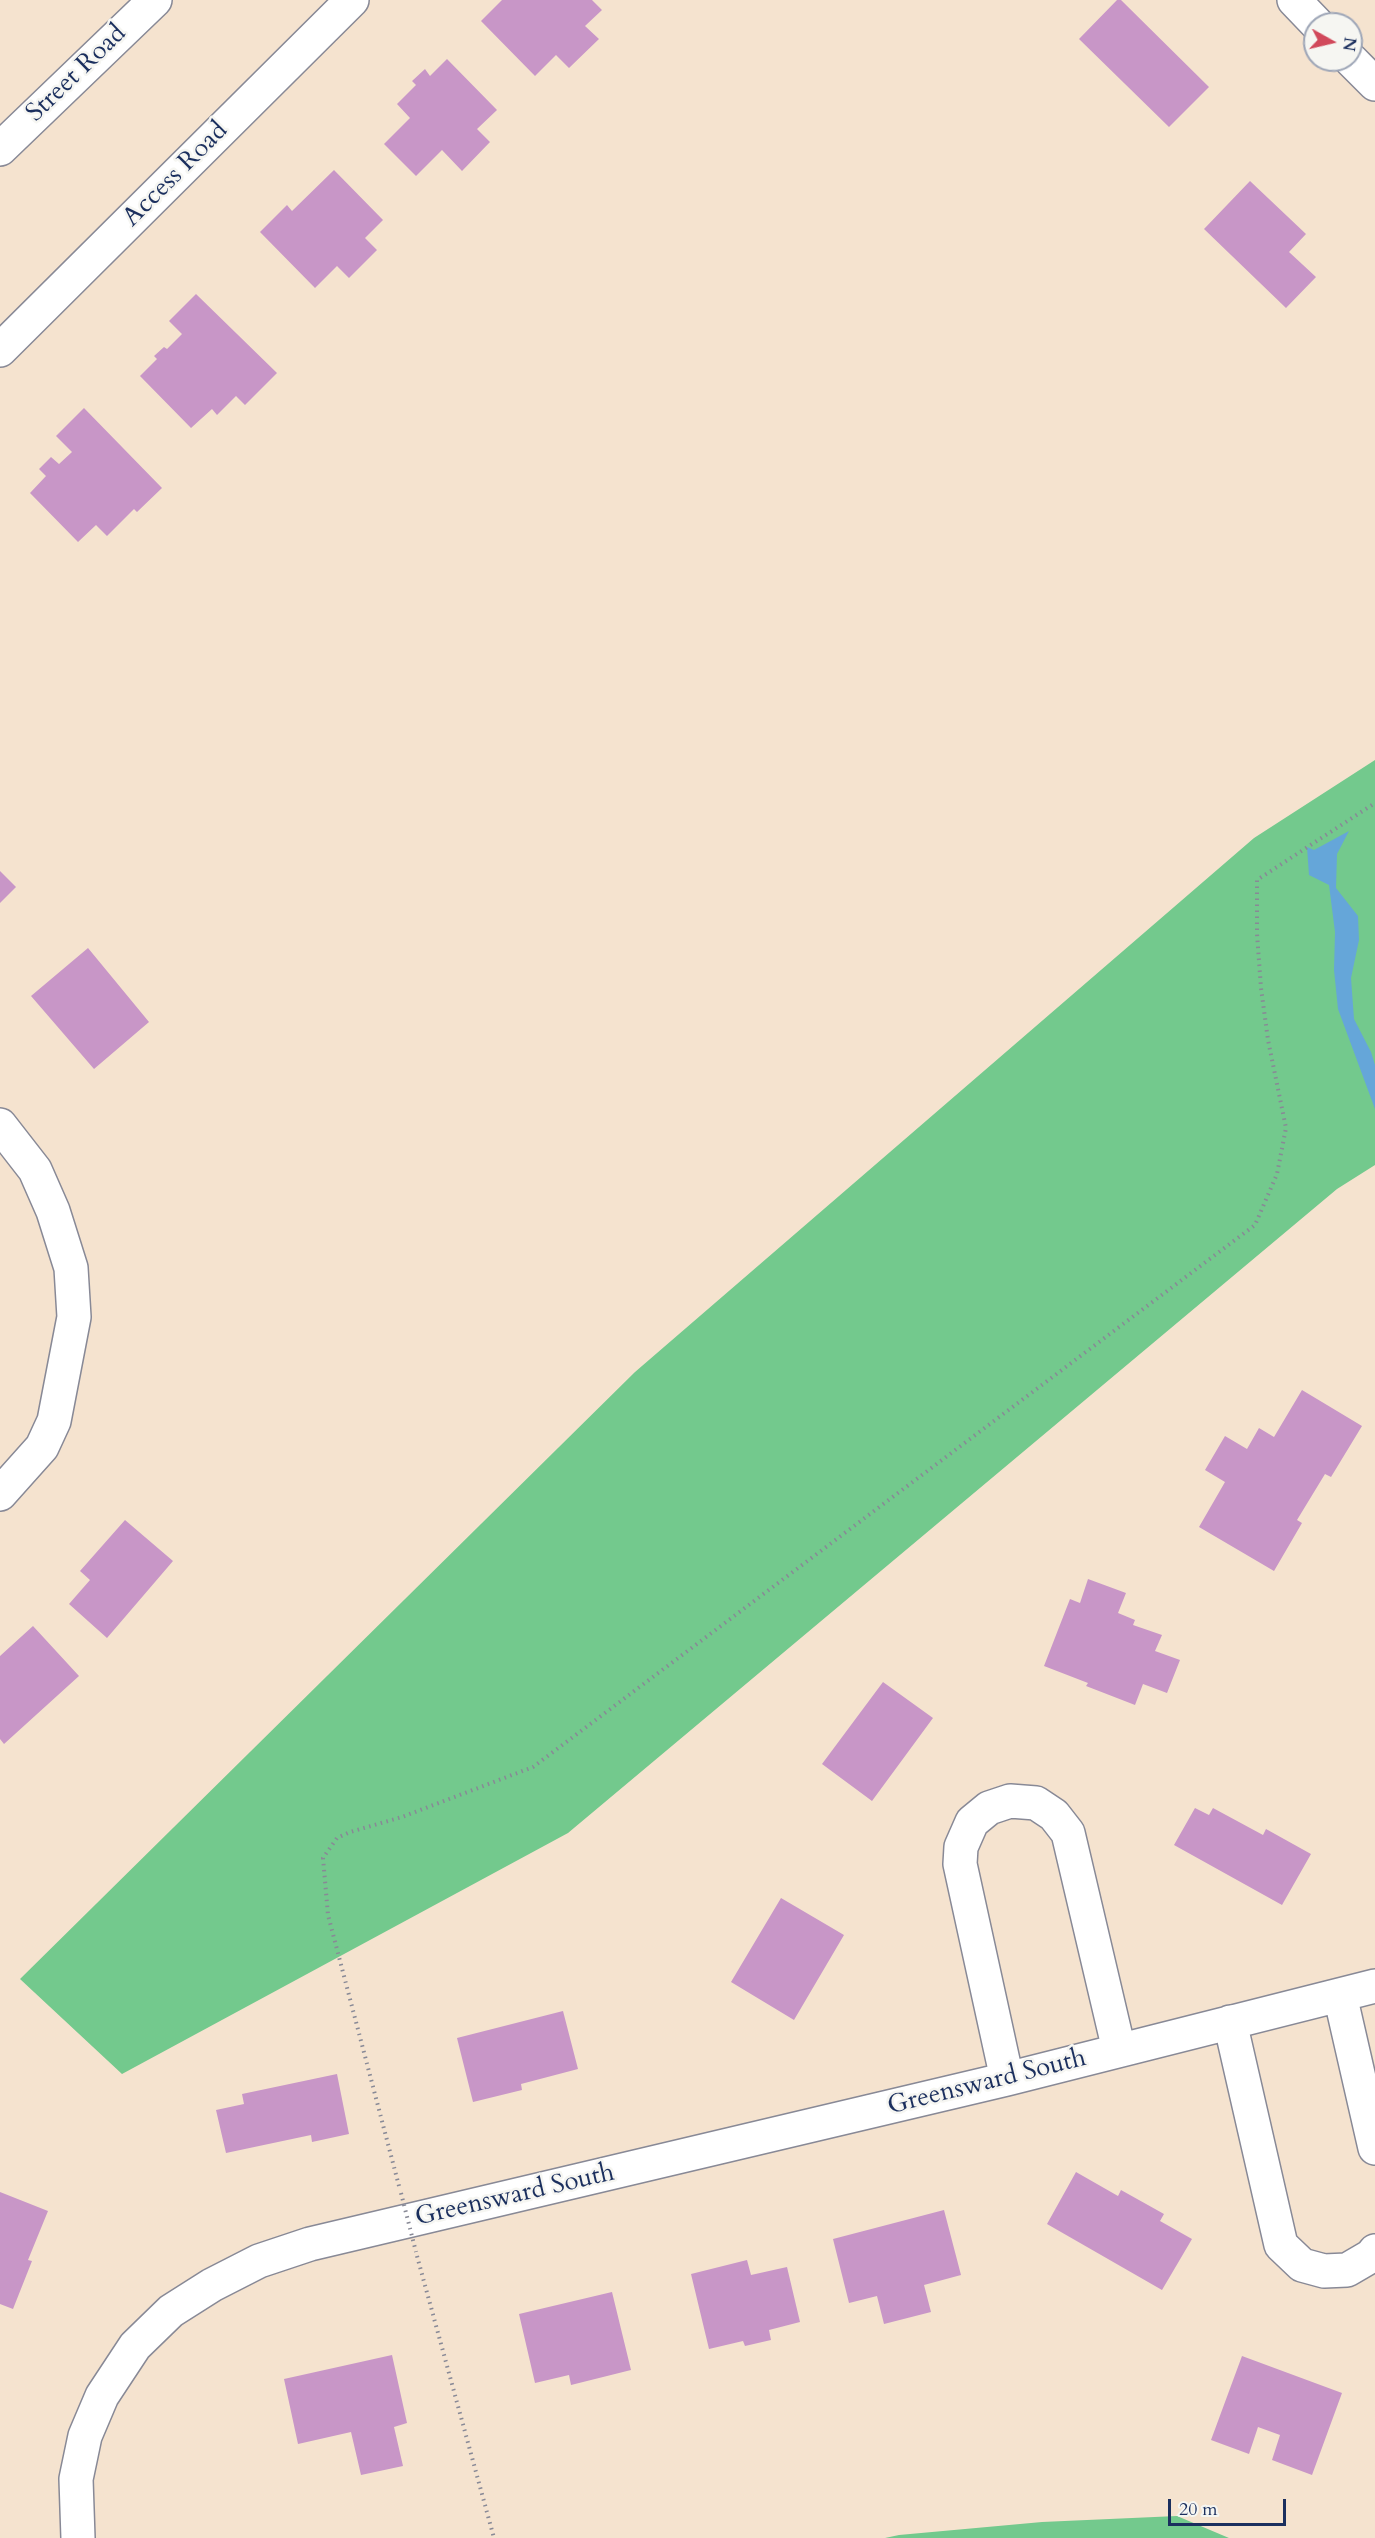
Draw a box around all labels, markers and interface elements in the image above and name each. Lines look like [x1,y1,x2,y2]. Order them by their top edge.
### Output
north arrow [1303,12,1363,72]
street label: Street Road [21,19,133,129]
text: N [1337,36,1361,53]
street label: Access Road [117,116,235,234]
street label: Greensward South [885,2043,1089,2123]
street label: Greensward South [412,2158,618,2234]
scale bar [1171,2487,1290,2525]
text: 20 m [1179,2497,1218,2522]

